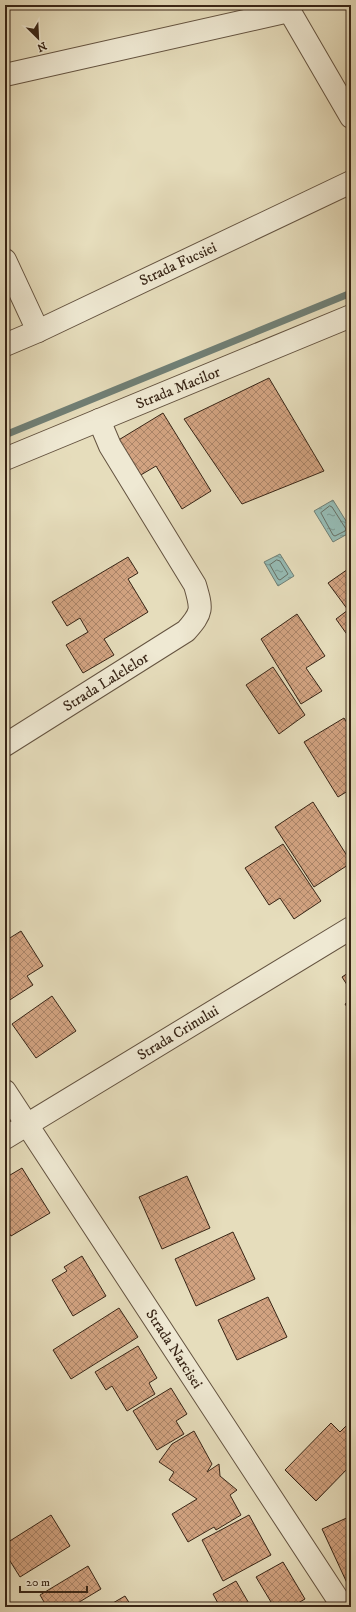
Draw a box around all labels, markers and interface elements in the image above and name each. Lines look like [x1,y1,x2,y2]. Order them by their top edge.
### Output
north arrow [18,18,58,58]
text: N [35,38,49,54]
street label: Strada Fucsiei [136,238,220,290]
street label: Strada Macilor [133,362,223,414]
street label: Strada Lalelelor [60,648,153,716]
street label: Strada Crinului [134,1001,222,1065]
street label: Strada Narcisei [141,1306,207,1392]
scale bar [20,1568,87,1594]
text: 20 m [26,1575,50,1590]

